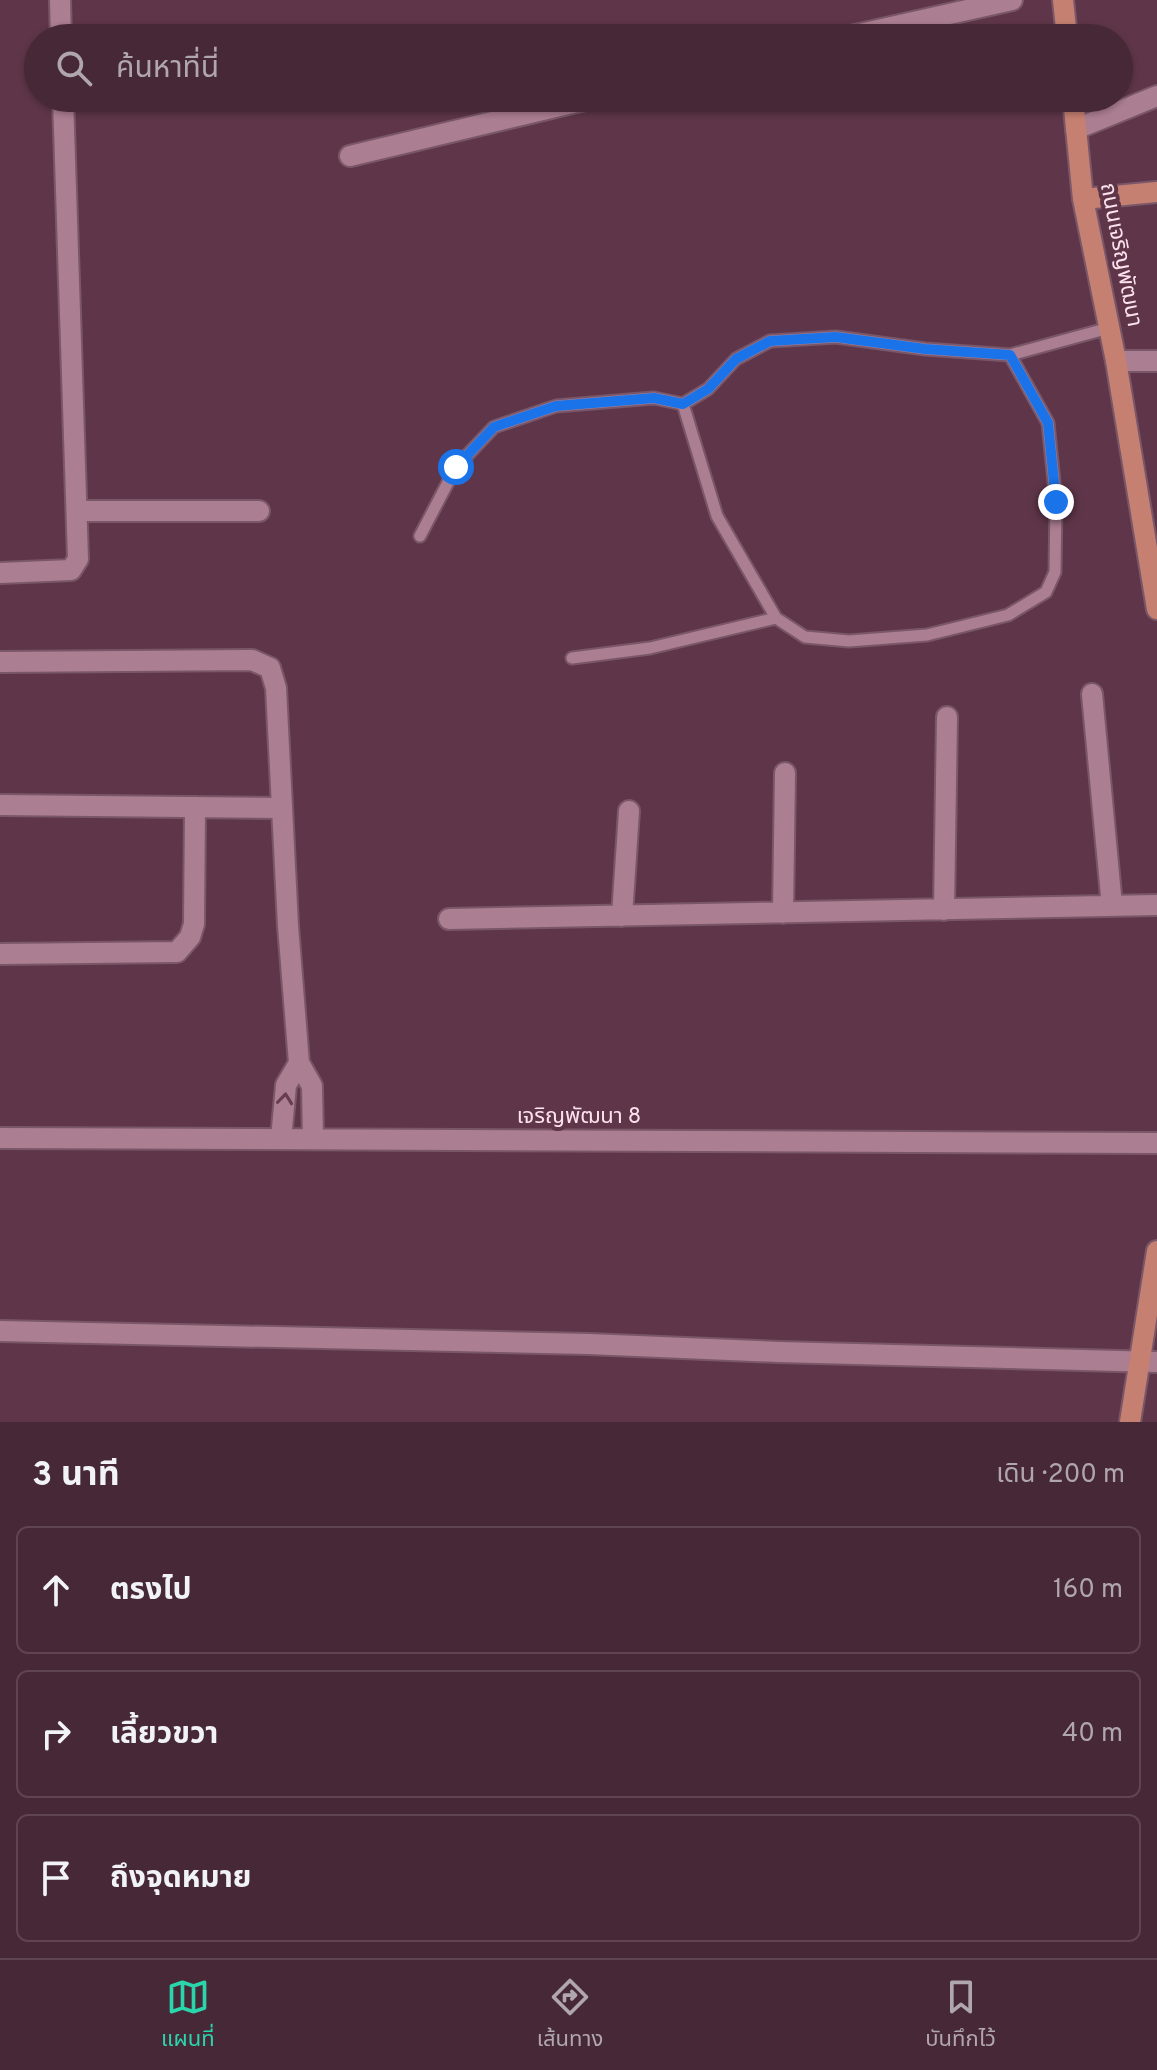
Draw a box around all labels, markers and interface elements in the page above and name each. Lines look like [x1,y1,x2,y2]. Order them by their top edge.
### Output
search box [24,24,1133,112]
icon: search [52,46,96,90]
text: ค้นหาที่นี่ [116,51,219,88]
street label: ถนนเจริญพัฒนา [1093,181,1147,329]
route start [438,449,474,485]
route end [1038,484,1074,520]
one-way arrow [276,1092,293,1105]
street label: เจริญพัฒนา 8 [517,1104,641,1131]
text: 3 นาที [32,1455,120,1498]
text: เดิน · 200 m [996,1459,1125,1492]
icon: ahead [34,1568,78,1612]
text: ตรงไป [110,1573,192,1610]
text: 160 m [1053,1574,1123,1607]
icon: right [34,1712,78,1756]
text: เลี้ยวขวา [110,1717,218,1754]
text: 40 m [1062,1718,1123,1751]
icon: arrive [34,1856,78,1900]
text: ถึงจุดหมาย [110,1861,251,1898]
tab: แผนที่ [161,1975,215,2056]
tab: เส้นทาง [537,1975,603,2056]
tab: บันทึกไว้ [925,1975,996,2056]

